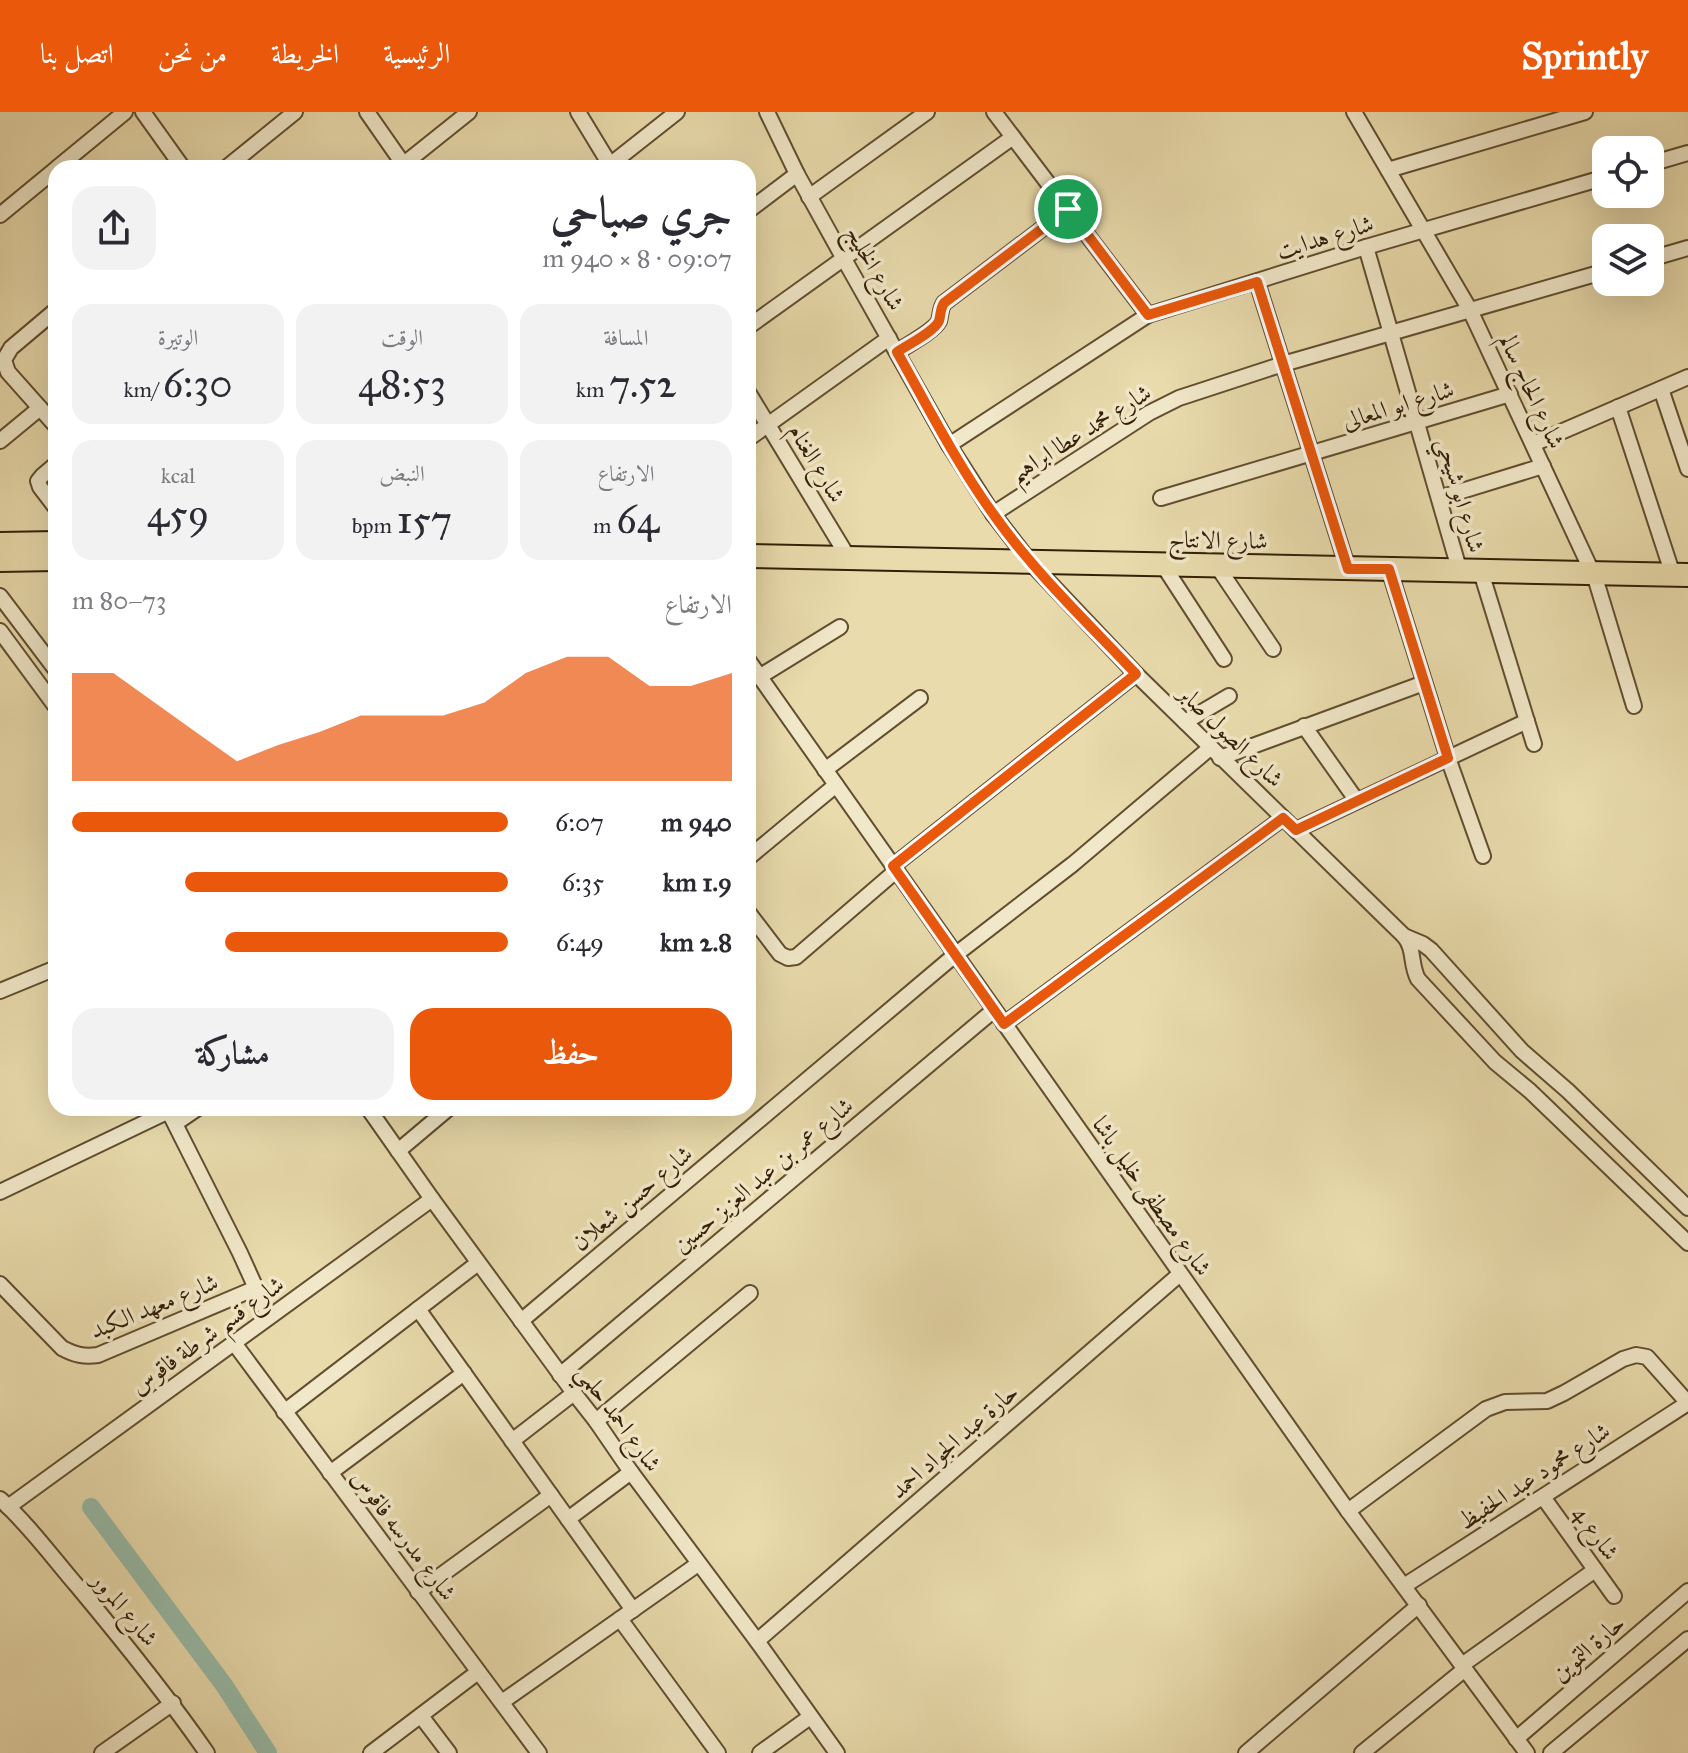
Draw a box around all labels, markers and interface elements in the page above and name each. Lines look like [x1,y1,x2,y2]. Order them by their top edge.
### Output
text: Sprintly [1521,33,1648,79]
text: اتصل بنا [40,36,114,71]
text: من نحن [158,36,227,71]
text: الخريطة [271,36,339,71]
text: الرئيسية [383,36,450,71]
map controls [1592,136,1664,296]
button: locate [1592,136,1664,208]
pin [1034,175,1102,243]
text: جري صباحي [551,185,732,239]
button: share [72,186,156,270]
icon: arrive [1046,187,1090,231]
street label: شارع هدايت [1273,208,1379,271]
street label: شارع الخليج [834,220,911,319]
button: layers [1592,224,1664,296]
text: 09:07 · 8 × 940 m [543,242,732,274]
text: الوتيرة [158,324,198,351]
text: الوقت [381,324,423,351]
text: المسافة [604,324,648,351]
street label: شارع الحاج سالم [1487,329,1572,456]
text: 6:30 [163,359,233,408]
text: 48:53 [358,359,446,408]
text: 7.52 [609,359,676,408]
street label: شارع ابو المعالى [1338,374,1459,441]
text: /km [123,376,163,403]
text: km [576,376,609,403]
street label: شارع محمد عطا ابراهيم [1003,377,1162,496]
street label: شارع الغنام [777,418,852,511]
street label: شارع ابو شيحي [1423,434,1492,558]
text: النبض [379,460,425,487]
text: الارتفاع [597,460,655,487]
text: kcal [161,462,195,489]
text: 459 [147,489,209,538]
text: 157 [397,495,452,544]
text: 64 [616,495,659,544]
text: bpm [352,512,397,539]
text: m [593,512,616,539]
street label: شارع الانتاج [1168,524,1268,562]
text: 73–80 m [72,584,166,616]
text: الارتفاع [665,588,732,620]
street label: شارع الصول صابر [1166,676,1290,797]
text: 6:07 [555,806,604,838]
text: 940 m [661,806,732,838]
text: 6:35 [562,866,604,898]
text: 1.9 km [663,866,732,898]
text: 6:49 [556,926,604,958]
text: 2.8 km [660,926,732,958]
button: مشاركة [72,1008,394,1100]
button: حفظ [410,1008,732,1100]
street label: شارع عمر بن عبد العزيز حسين [667,1091,863,1263]
street label: شارع مصطفى خليل باشا [1082,1110,1218,1285]
street label: شارع حسن شعلان [565,1139,702,1261]
street label: شارع معهد الكبد [85,1267,224,1350]
street label: شارع قسم شرطة فاقوس [124,1269,295,1408]
street label: شارع احمد حلمي [563,1358,668,1482]
street label: حارة عبد الجواد احمد [883,1377,1025,1505]
street label: شارع محمود عبد الحفيظ [1452,1416,1619,1541]
street label: شارع مدرسه فاقوس [341,1463,463,1610]
street label: شارع 4 [1562,1500,1626,1569]
street label: شارع المرور [80,1564,165,1656]
street label: حارة التموين [1545,1608,1631,1688]

